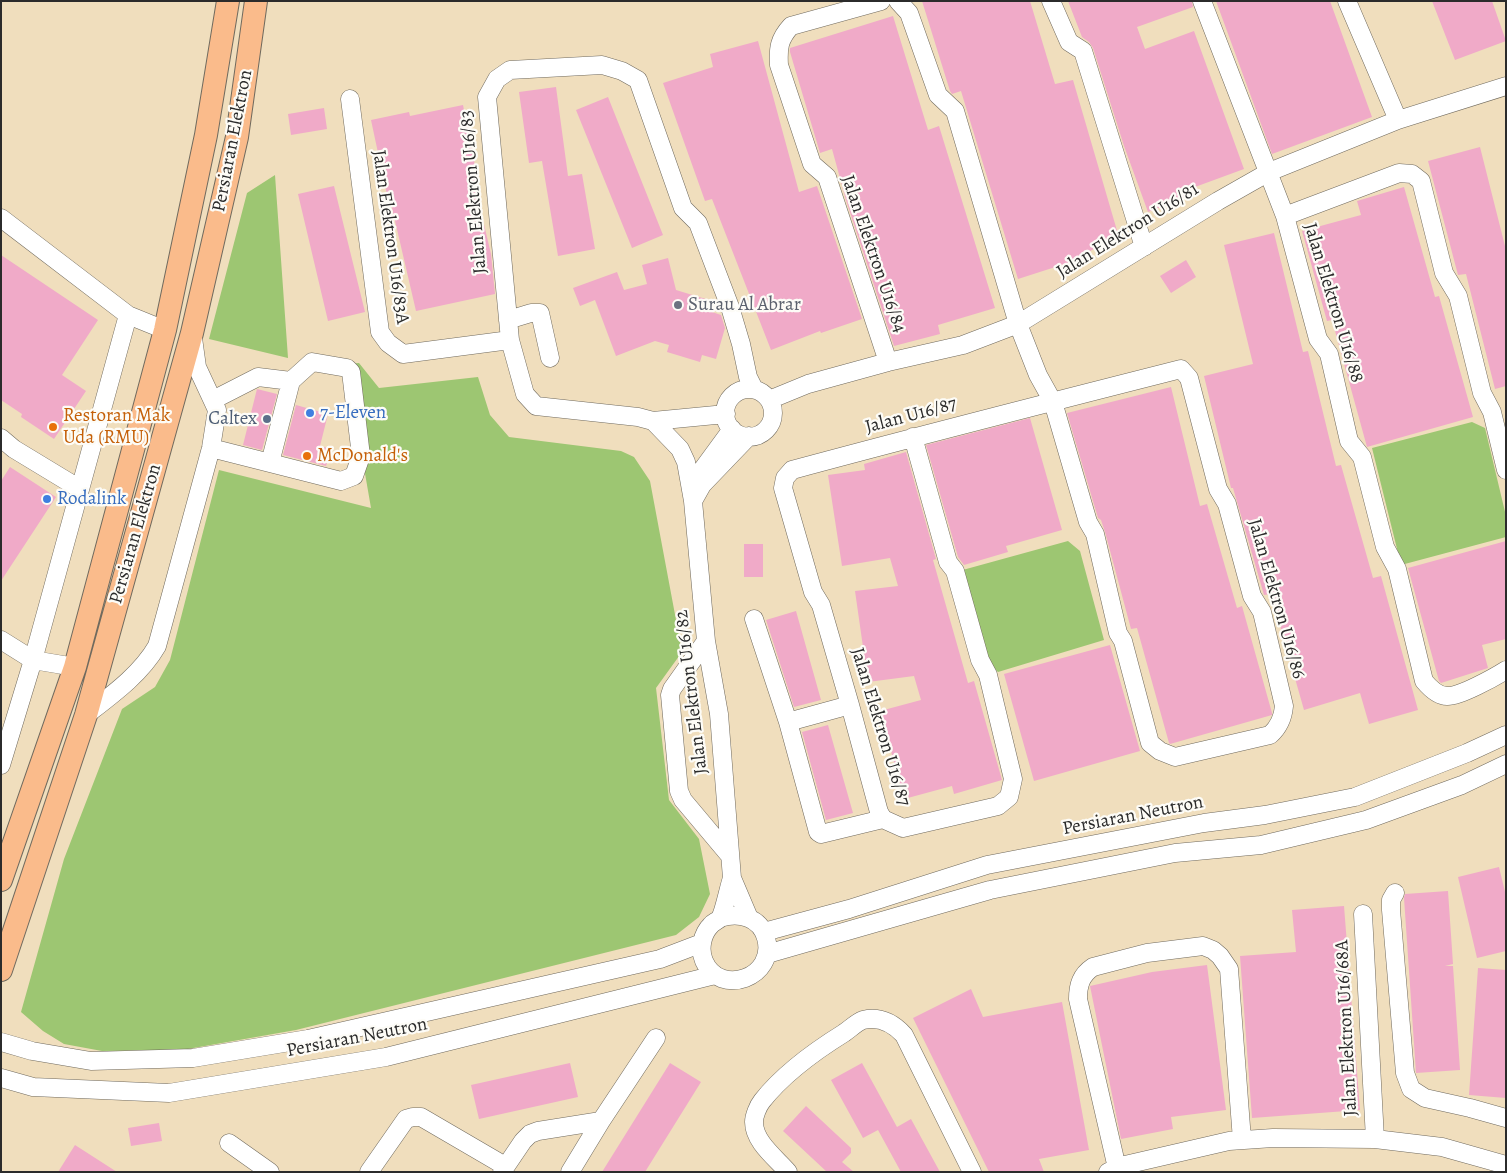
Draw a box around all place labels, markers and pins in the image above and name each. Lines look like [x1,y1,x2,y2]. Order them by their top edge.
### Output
place label: Surau Al Abrar [688,294,801,316]
marker: Surau Al Abrar [672,299,684,311]
place label: 7-Eleven [320,402,386,424]
place label: Restoran Mak Uda (RMU) [63,405,170,449]
marker: 7-Eleven [304,407,316,419]
place label: Caltex [208,408,257,430]
marker: Caltex [261,413,273,425]
marker: Restoran Mak Uda (RMU) [47,421,59,433]
place label: McDonald's [317,445,408,467]
marker: McDonald's [301,450,313,462]
place label: Rodalink [57,488,126,510]
marker: Rodalink [41,493,53,505]

